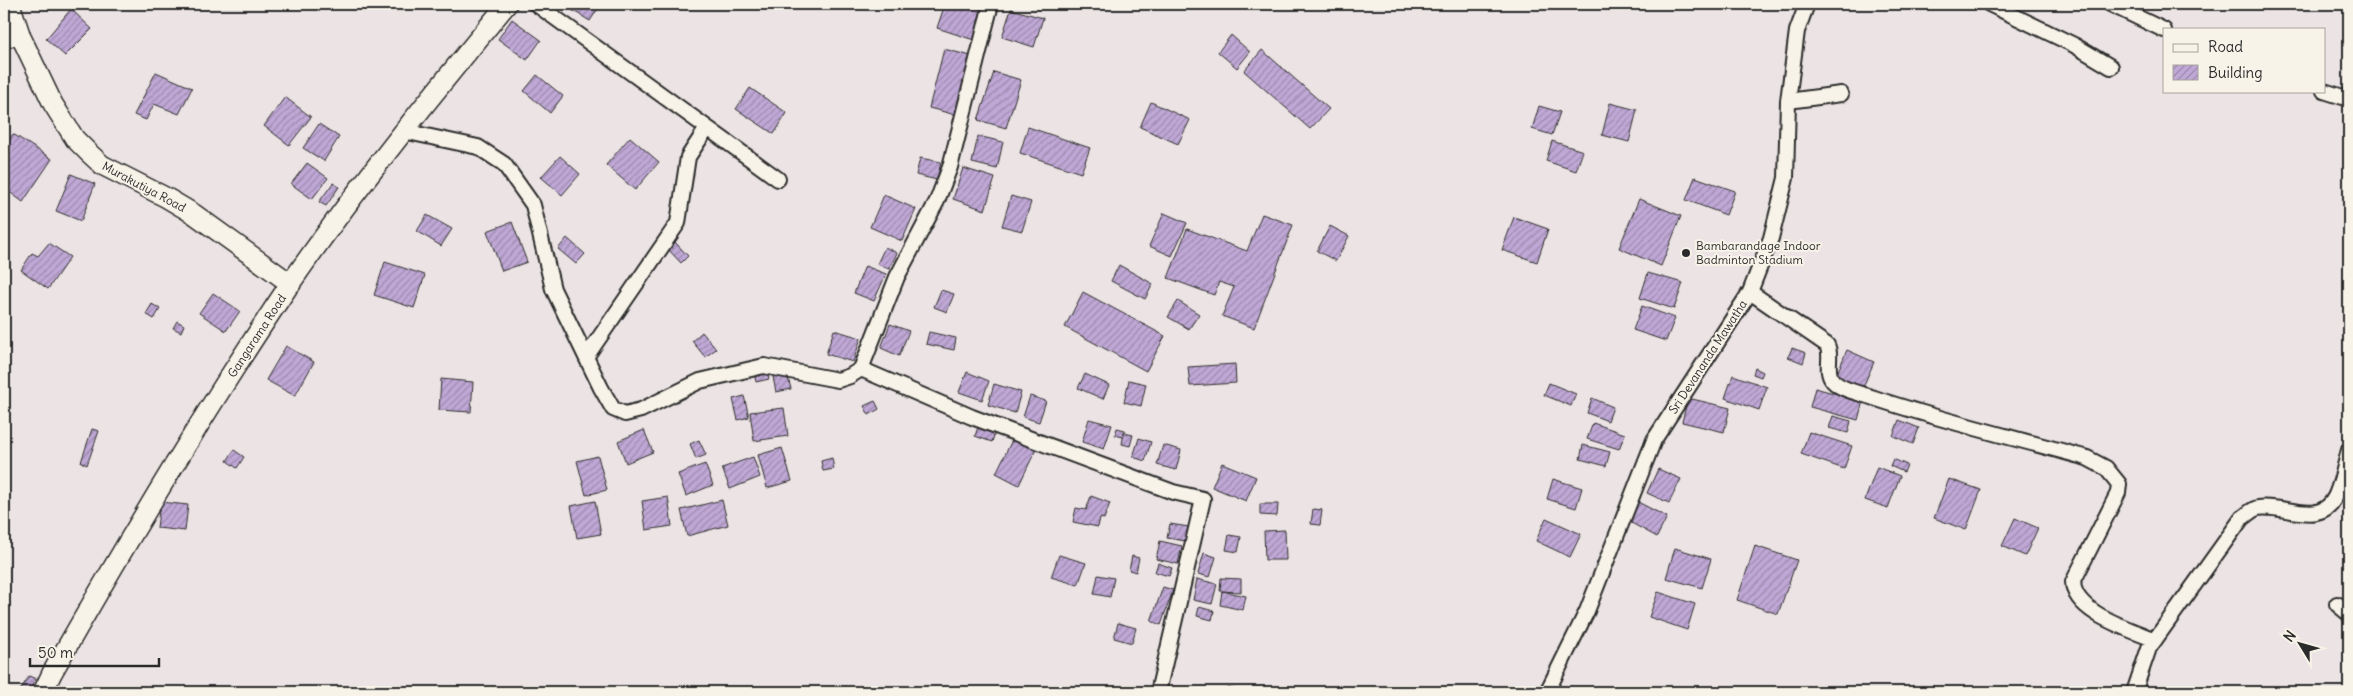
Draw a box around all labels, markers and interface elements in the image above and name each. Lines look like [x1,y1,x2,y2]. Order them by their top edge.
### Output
legend [2163,28,2326,92]
text: Road [2208,37,2243,56]
text: Building [2208,63,2263,82]
street label: Murakutiya Road [100,158,189,215]
place label: Bambarandage Indoor Badminton Stadium [1696,238,1821,267]
marker: Bambarandage Indoor Badminton Stadium [1680,247,1692,259]
street label: Gangarama Road [224,291,289,380]
street label: Sri Devananda Mawatha [1665,297,1750,417]
north arrow [2276,618,2326,668]
text: N [2280,627,2300,645]
scale bar [30,636,159,668]
text: 50 m [38,643,73,662]

